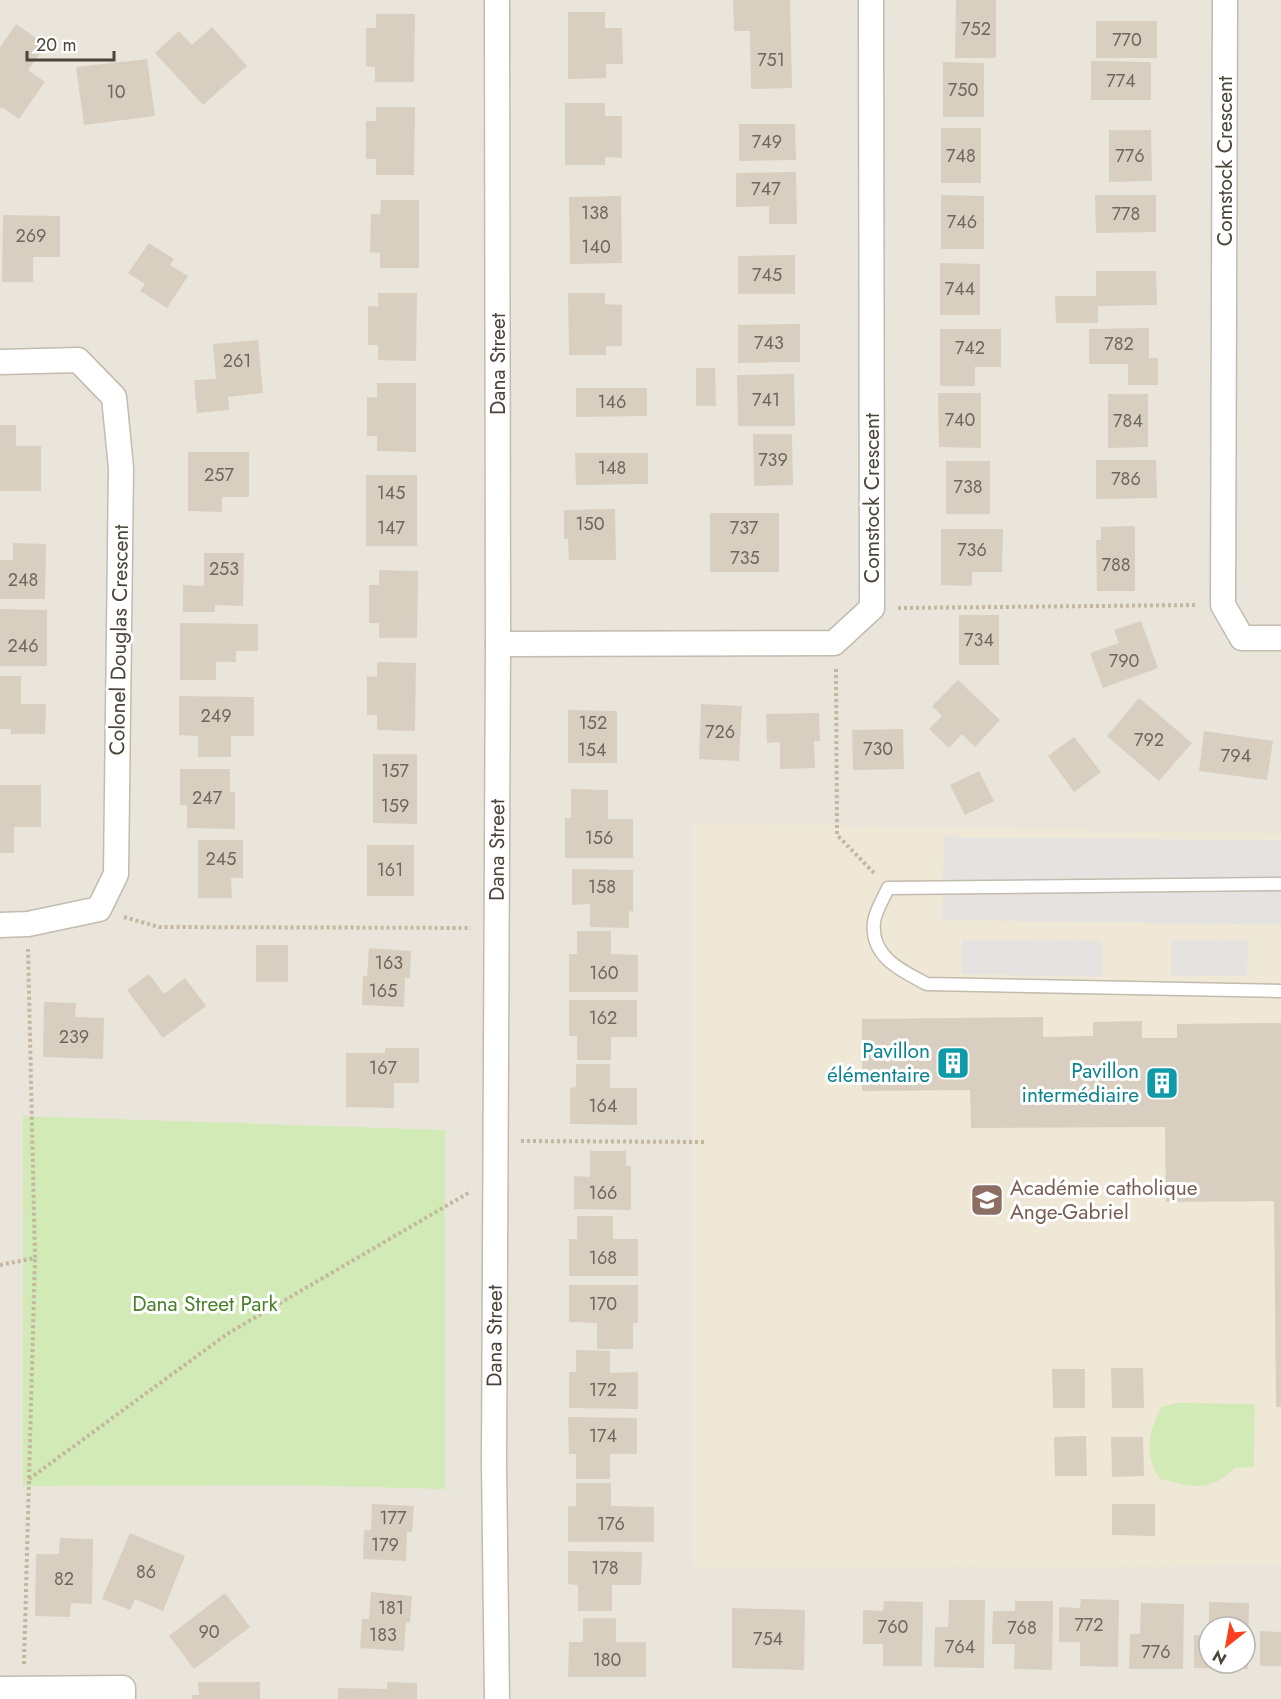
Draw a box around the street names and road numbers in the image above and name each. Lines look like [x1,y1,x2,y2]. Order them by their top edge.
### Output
street label: Comstock Crescent [1210,76,1240,246]
street label: Dana Street [483,313,513,415]
street label: Comstock Crescent [857,413,887,583]
street label: Colonel Douglas Crescent [102,524,136,756]
street label: Dana Street [482,799,512,901]
street label: Dana Street [479,1285,510,1387]

